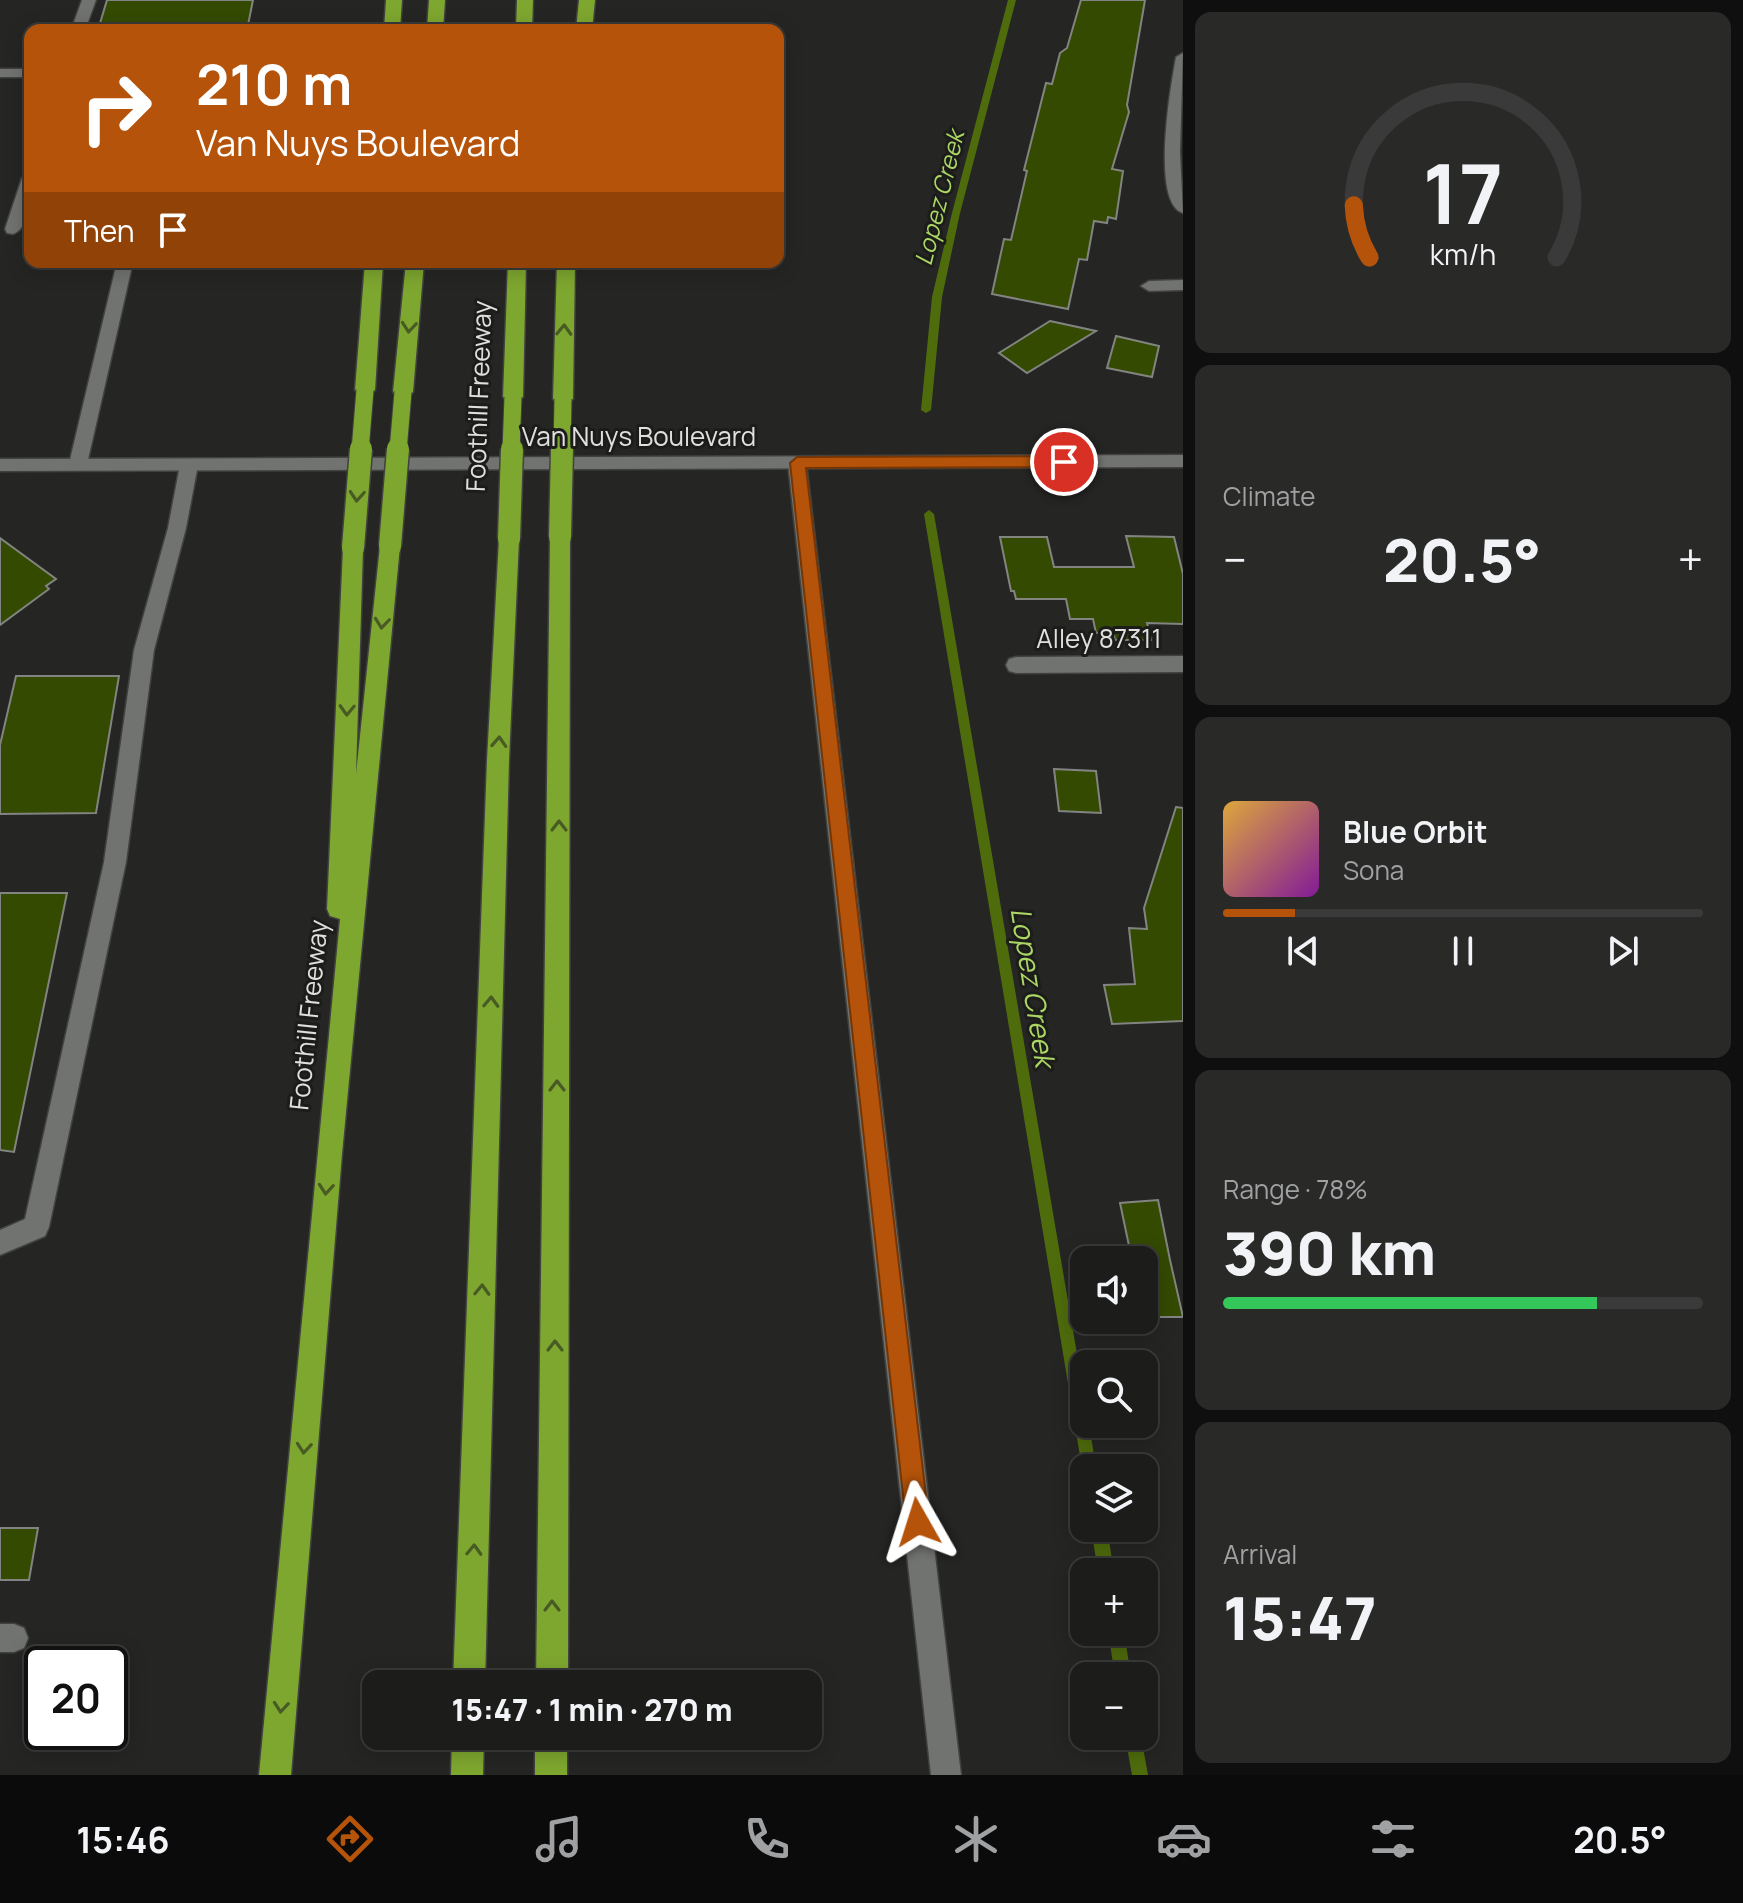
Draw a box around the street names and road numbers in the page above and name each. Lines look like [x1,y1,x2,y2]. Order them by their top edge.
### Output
street label: Foothill Freeway [457,299,499,492]
street label: Van Nuys Boulevard [522,418,756,454]
street label: Alley 87311 [1036,620,1162,656]
street label: Foothill Freeway [280,918,336,1112]

